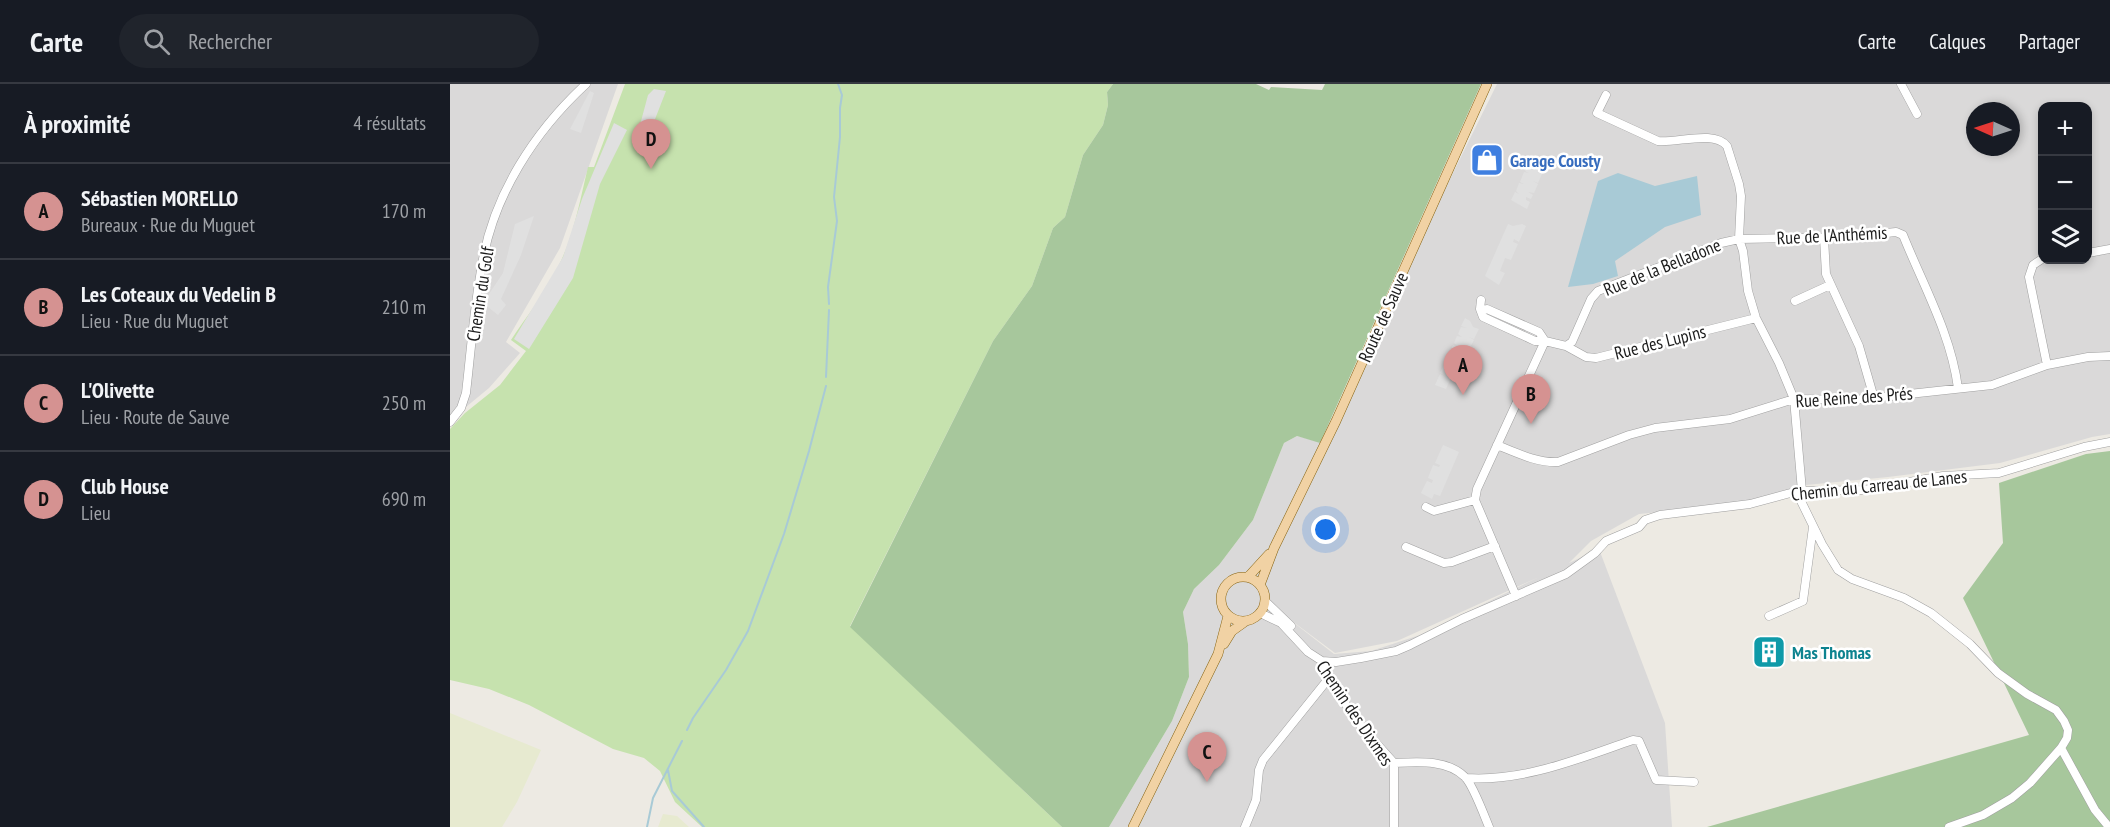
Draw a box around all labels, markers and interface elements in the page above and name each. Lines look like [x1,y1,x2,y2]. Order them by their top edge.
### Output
search box [119,14,539,68]
text: Carte [30,23,83,60]
icon: search [140,25,173,58]
text: Rechercher [188,27,272,55]
text: Carte [1858,28,1896,55]
text: Calques [1929,28,1986,55]
text: Partager [2019,28,2080,55]
north arrow [1966,102,2020,156]
map controls [2038,102,2092,264]
button: + [2038,102,2092,156]
text: À proximité [24,107,131,140]
text: 4 résultats [353,110,426,136]
pin: D [632,120,670,169]
shop icon: Garage Cousty [1469,142,1505,178]
place label: Garage Cousty [1510,149,1601,172]
button: − [2038,156,2092,210]
text: Sébastien MORELLO [81,184,238,212]
text: A [38,198,49,224]
text: 170 m [382,198,426,224]
button: layers [2038,210,2092,264]
text: Bureaux · Rue du Muguet [81,212,255,238]
street label: Rue de l'Anthémis [1776,221,1888,249]
street label: Rue de la Belladone [1600,233,1724,301]
street label: Chemin du Golf [461,244,499,343]
street label: Route de Sauve [1353,269,1413,365]
text: Les Coteaux du Vedelin B [81,280,276,308]
text: B [39,294,48,320]
text: 210 m [382,294,426,320]
text: Lieu · Rue du Muguet [81,308,228,334]
street label: Rue des Lupins [1612,320,1708,364]
pin: A [1444,346,1482,395]
pin: B [1512,374,1550,424]
text: L'Olivette [81,376,154,404]
street label: Rue Reine des Prés [1795,381,1913,413]
text: C [39,390,48,416]
text: 250 m [382,390,426,416]
text: Lieu · Route de Sauve [81,404,230,430]
street label: Chemin du Carreau de Lanes [1790,464,1968,506]
text: Club House [81,472,169,500]
text: D [38,486,49,512]
text: 690 m [382,486,426,512]
text: Lieu [81,500,111,526]
your location [1311,515,1340,544]
building icon: Mas Thomas [1751,634,1787,670]
place label: Mas Thomas [1792,641,1871,664]
street label: Chemin des Dixmes [1311,656,1399,770]
pin: C [1188,732,1227,782]

